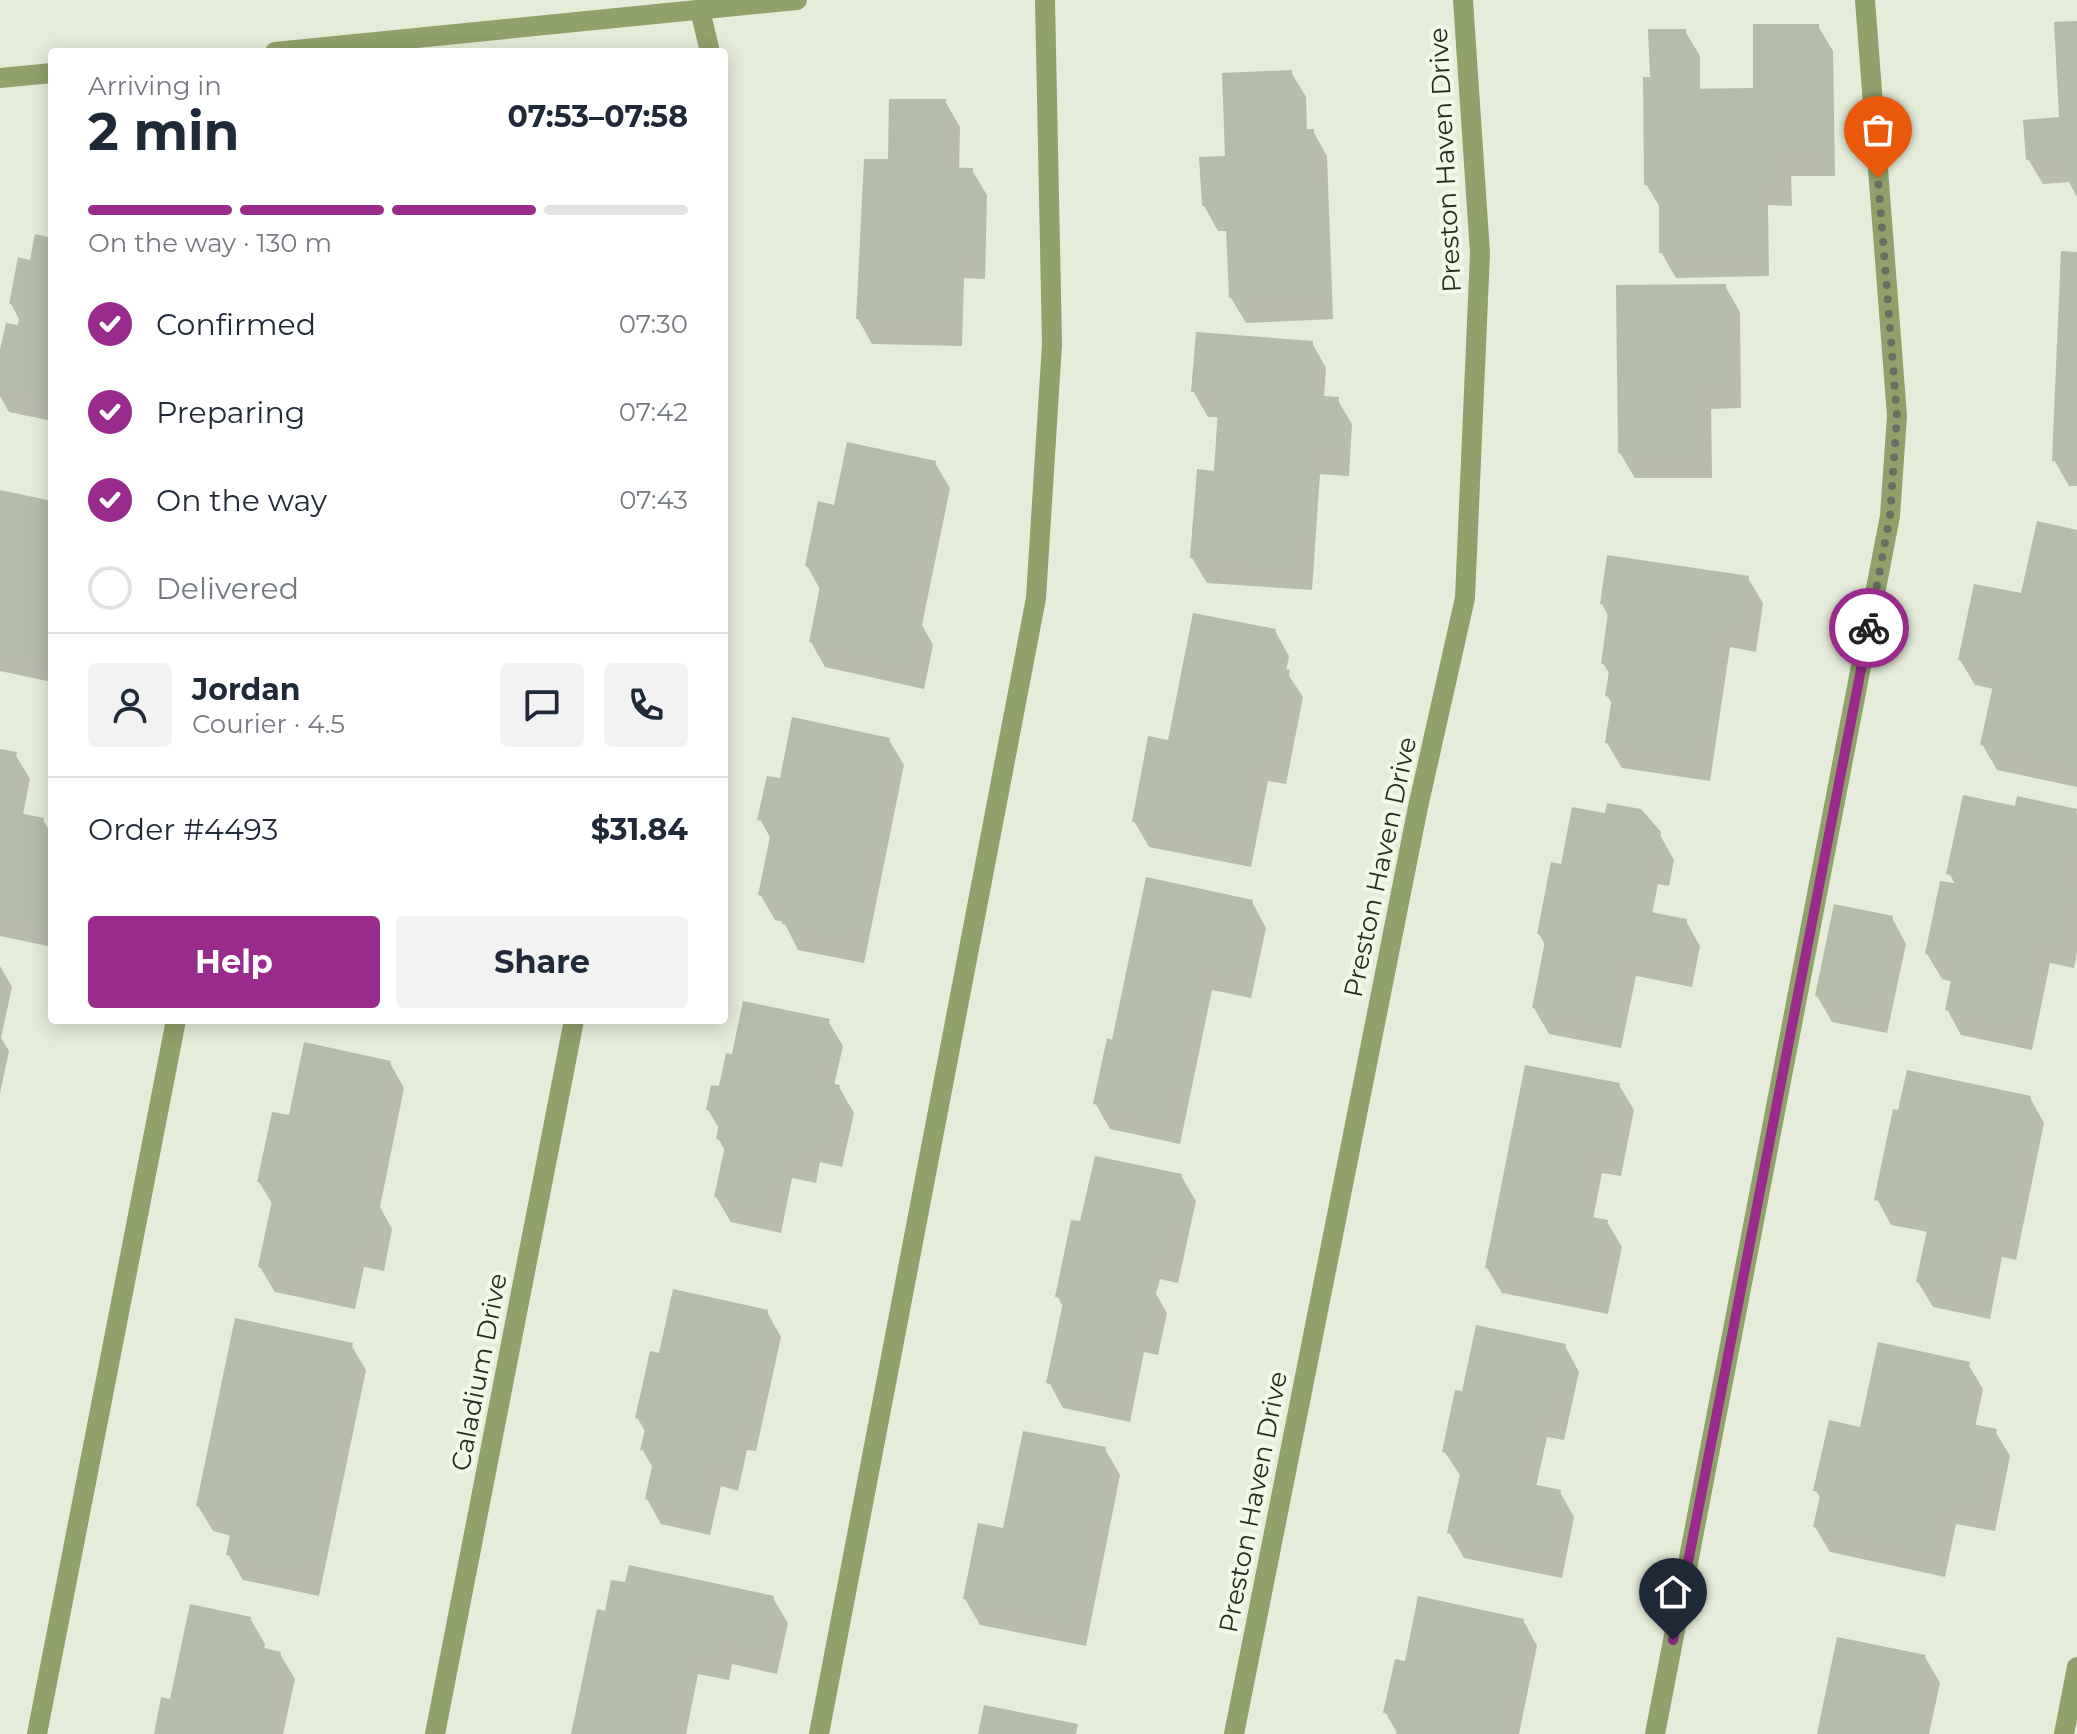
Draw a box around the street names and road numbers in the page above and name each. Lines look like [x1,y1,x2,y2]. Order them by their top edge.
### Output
street label: Preston Haven Drive [1422,27,1468,293]
street label: Preston Haven Drive [1337,734,1423,1000]
street label: Caladium Drive [444,1271,514,1473]
street label: Preston Haven Drive [1212,1369,1294,1635]

